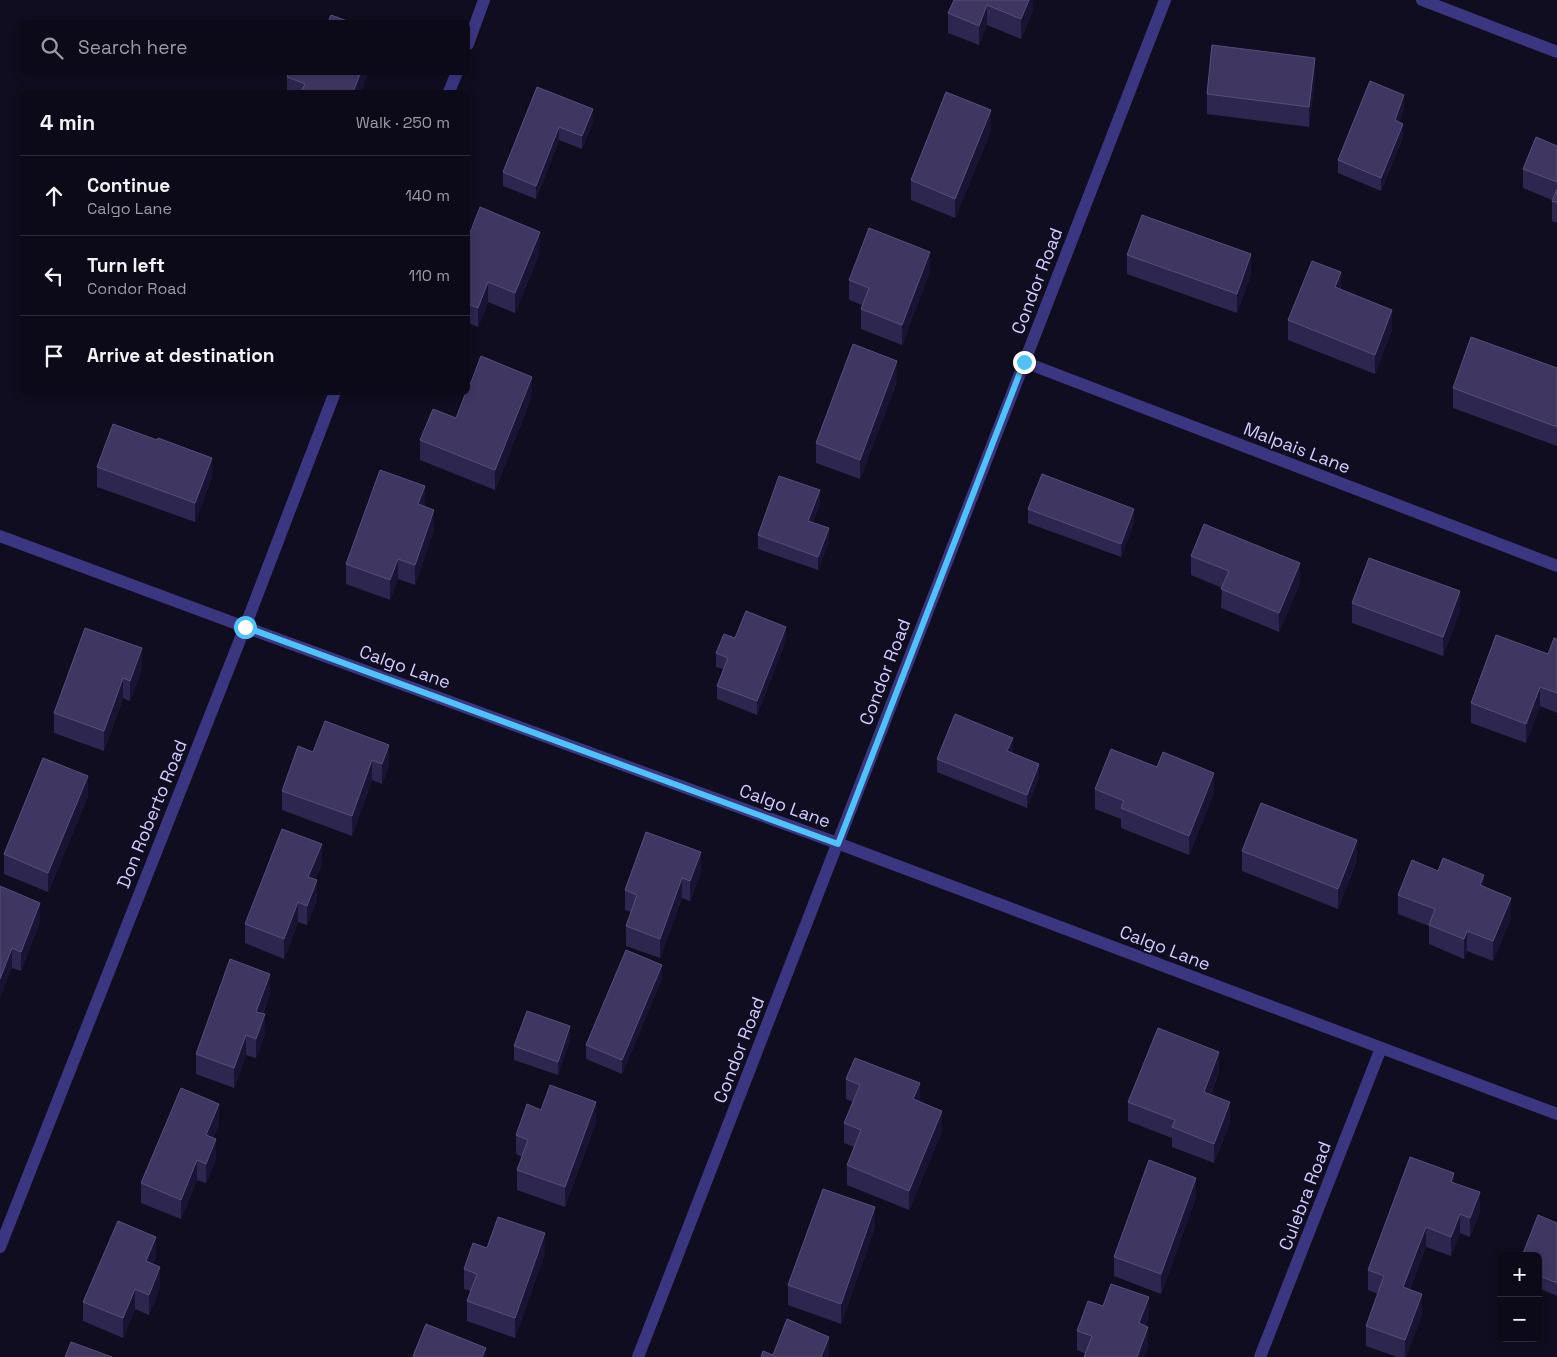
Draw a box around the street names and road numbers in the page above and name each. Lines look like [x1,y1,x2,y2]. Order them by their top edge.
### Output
street label: Condor Road [1006,224,1067,337]
street label: Malpais Lane [1240,417,1354,478]
street label: Condor Road [854,615,915,728]
street label: Calgo Lane [356,639,454,694]
street label: Don Roberto Road [111,736,192,891]
street label: Calgo Lane [736,778,834,833]
street label: Calgo Lane [1116,920,1214,975]
street label: Condor Road [708,993,769,1106]
street label: Culebra Road [1273,1138,1336,1254]

